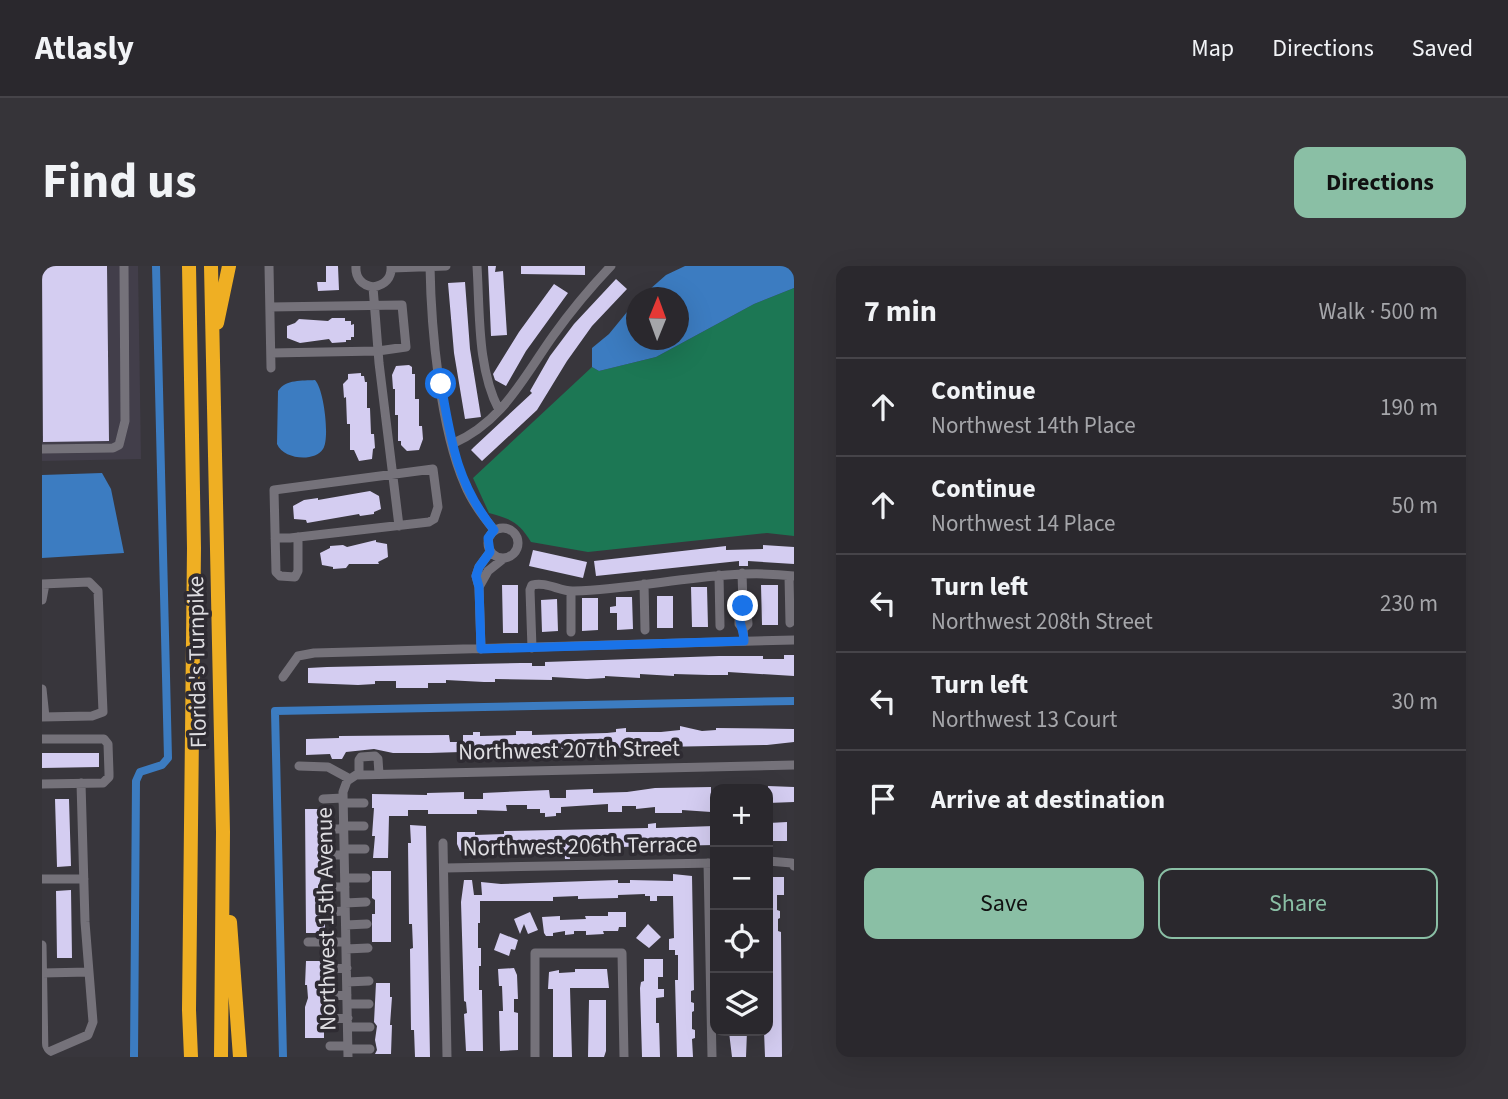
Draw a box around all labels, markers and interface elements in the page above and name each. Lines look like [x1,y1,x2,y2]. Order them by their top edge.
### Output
text: Atlasly [35,25,134,72]
text: Map [1191,31,1234,66]
text: Directions [1272,31,1374,66]
text: Saved [1412,31,1473,66]
text: Find us [42,147,197,217]
button: Directions [1294,147,1466,218]
north arrow [626,287,689,350]
text: 7 min [864,290,937,333]
text: Walk · 500 m [1319,295,1438,328]
route start [425,368,456,399]
text: Continue [931,372,1036,409]
icon: ahead [864,388,902,426]
text: 190 m [1380,391,1438,424]
text: Northwest 14th Place [931,409,1136,442]
text: Continue [931,470,1036,507]
icon: ahead [864,486,902,524]
text: 50 m [1391,489,1438,522]
text: Northwest 14 Place [931,507,1115,540]
text: Turn left [931,568,1028,605]
street label: Florida's Turnpike [179,576,215,748]
icon: left [864,584,902,622]
text: 230 m [1380,587,1438,620]
route end [727,590,758,621]
text: Northwest 208th Street [931,605,1153,638]
text: Turn left [931,666,1028,703]
icon: left [864,682,902,720]
text: 30 m [1391,685,1438,718]
text: Northwest 13 Court [931,703,1117,736]
street label: Northwest 207th Street [458,732,680,768]
icon: arrive [864,780,902,818]
text: Arrive at destination [931,781,1165,818]
map controls [710,784,773,1036]
button: + [710,784,773,847]
street label: Northwest 15th Avenue [308,807,344,1031]
street label: Northwest 206th Terrace [462,827,698,865]
button: − [710,847,773,910]
button: Save [864,868,1144,939]
button: Share [1158,868,1438,939]
button: locate [710,910,773,973]
button: layers [710,973,773,1036]

